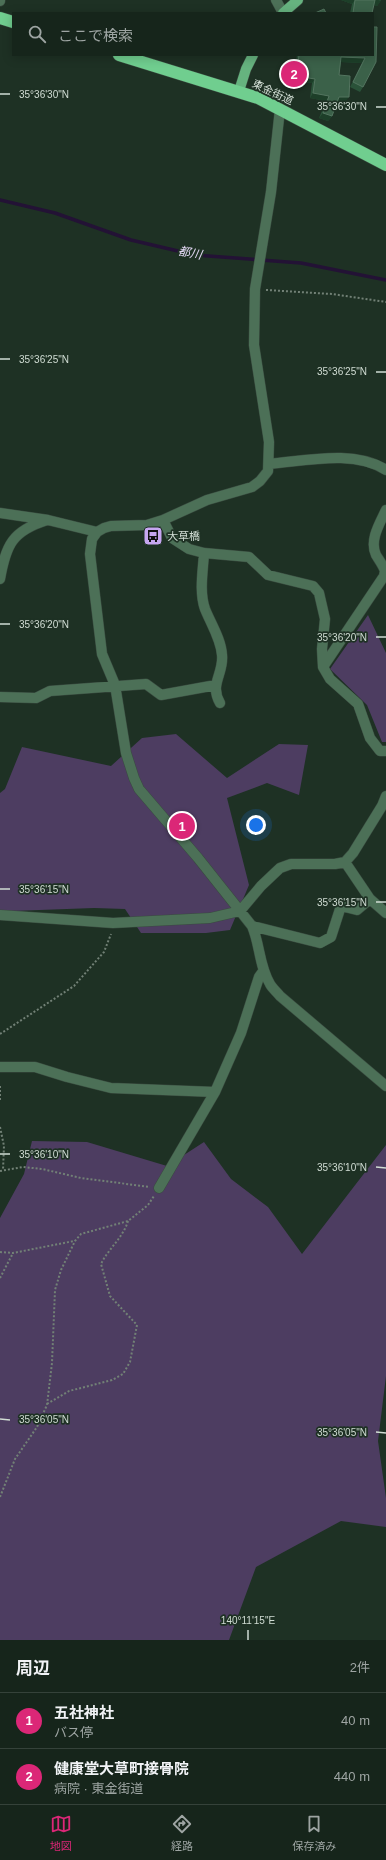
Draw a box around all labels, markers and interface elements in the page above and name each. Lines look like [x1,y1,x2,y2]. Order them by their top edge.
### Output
search box [12,12,374,56]
icon: search [26,23,48,45]
text: ここで検索 [58,27,133,44]
pin: 2 [281,59,307,89]
street label: 東金街道 [251,77,295,107]
text: 35°36'30"N [19,89,69,100]
text: 35°36'30"N [317,101,367,112]
water label: 都川 [177,244,205,262]
text: 35°36'25"N [19,354,69,365]
text: 35°36'25"N [317,366,367,377]
bus stop icon: 大草橋 [142,525,164,547]
place label: 大草橋 [167,530,200,542]
text: 35°36'20"N [19,619,69,630]
text: 35°36'20"N [317,632,367,643]
pin: 1 [169,811,195,841]
your location [246,815,266,835]
text: 35°36'15"N [19,884,69,895]
text: 35°36'15"N [317,897,367,908]
text: 35°36'10"N [19,1149,69,1160]
text: 35°36'10"N [317,1162,367,1173]
text: 35°36'05"N [19,1414,69,1425]
text: 35°36'05"N [317,1427,367,1438]
text: 140°11'15"E [221,1615,275,1626]
text: 周辺 [16,1659,50,1678]
text: 2件 [350,1660,370,1675]
text: 五社神社 [54,1704,114,1721]
text: 1 [25,1713,33,1728]
text: 40 m [341,1713,370,1728]
text: バス停 [54,1725,93,1740]
text: 健康堂大草町接骨院 [54,1760,189,1777]
text: 2 [25,1769,33,1784]
text: 440 m [334,1769,370,1784]
text: 病院 · 東金街道 [54,1781,144,1796]
tab: 地図 [50,1813,72,1853]
tab: 経路 [171,1813,193,1853]
tab: 保存済み [292,1813,336,1853]

